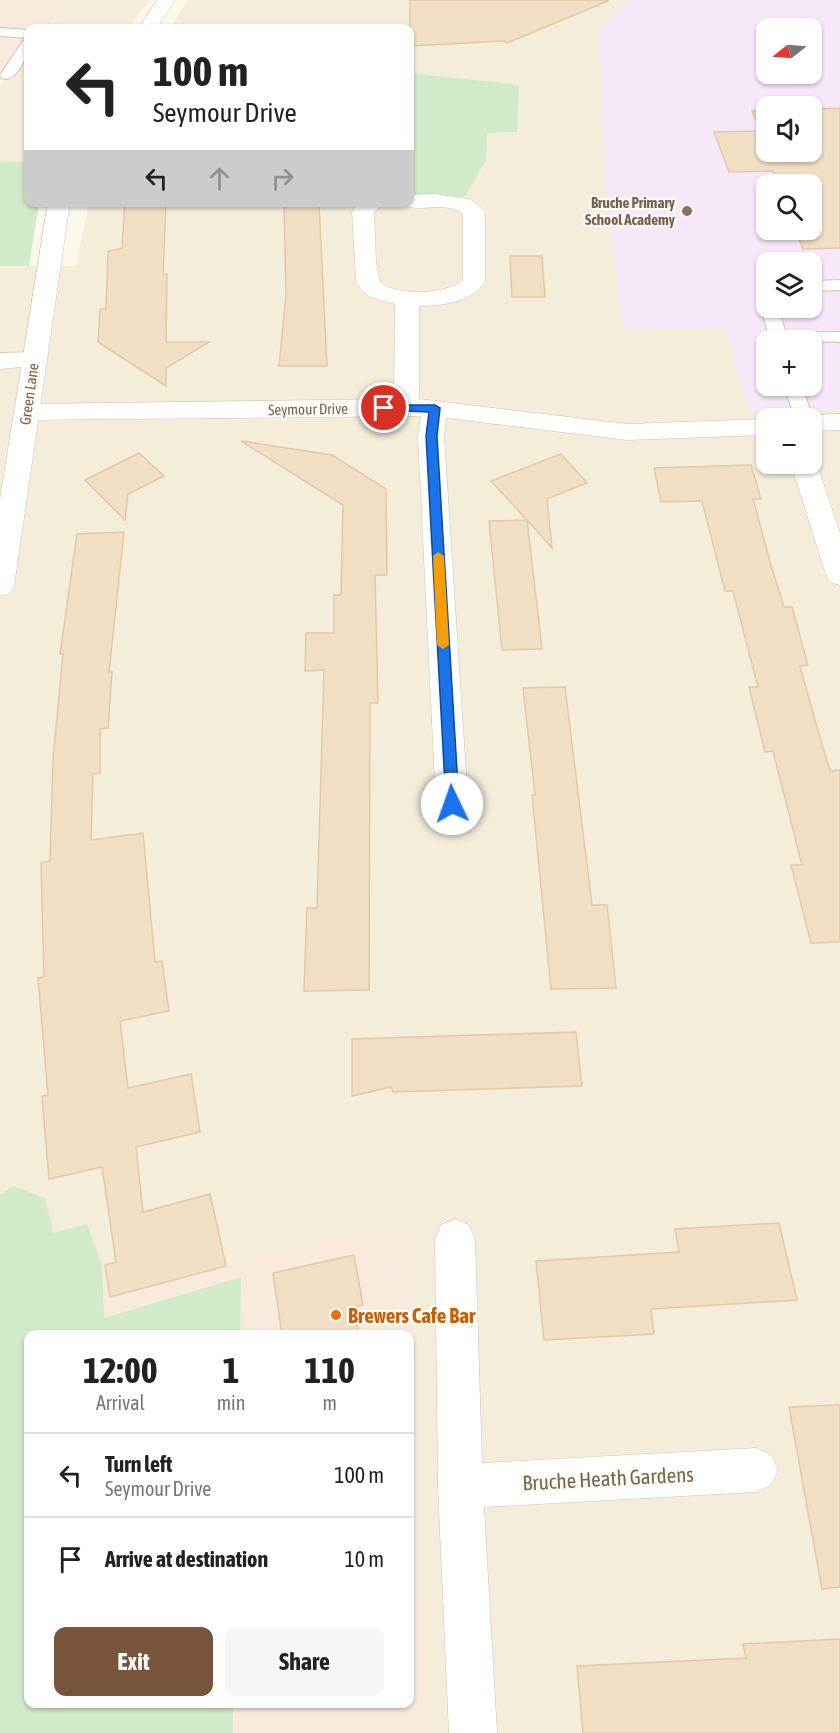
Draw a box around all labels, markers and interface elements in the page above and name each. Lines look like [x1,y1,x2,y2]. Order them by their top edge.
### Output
north arrow [756,18,822,84]
map controls [756,18,822,474]
text: 100 m [153,47,248,95]
icon: left [54,48,132,126]
button: sound [756,96,822,162]
text: Seymour Drive [153,97,297,128]
icon: left [140,162,173,195]
icon: ahead [203,162,236,195]
icon: right [266,162,299,195]
button: search [756,174,822,240]
place label: Bruche Primary School Academy [585,194,676,228]
marker: Bruche Primary School Academy [680,204,694,218]
button: layers [756,252,822,318]
button: + [756,330,822,396]
street label: Green Lane [16,362,42,426]
pin [358,382,409,433]
icon: arrive [367,391,400,424]
street label: Seymour Drive [268,400,348,418]
button: − [756,408,822,474]
position arrow [420,772,484,836]
place label: Brewers Cafe Bar [348,1303,476,1327]
marker: Brewers Cafe Bar [329,1308,343,1322]
text: 12:00 [83,1349,158,1391]
text: 1 [223,1349,239,1391]
text: 110 [304,1349,355,1391]
text: Arrival [96,1391,145,1414]
text: min [217,1391,245,1414]
text: m [322,1391,337,1414]
text: Turn left [105,1451,172,1477]
icon: left [54,1459,87,1492]
text: 100 m [334,1462,384,1488]
street label: Bruche Heath Gardens [522,1462,694,1494]
text: Seymour Drive [105,1477,211,1500]
icon: arrive [54,1543,87,1576]
text: Arrive at destination [105,1546,268,1572]
text: 10 m [344,1546,384,1572]
button: Exit [54,1627,213,1696]
button: Share [225,1627,384,1696]

